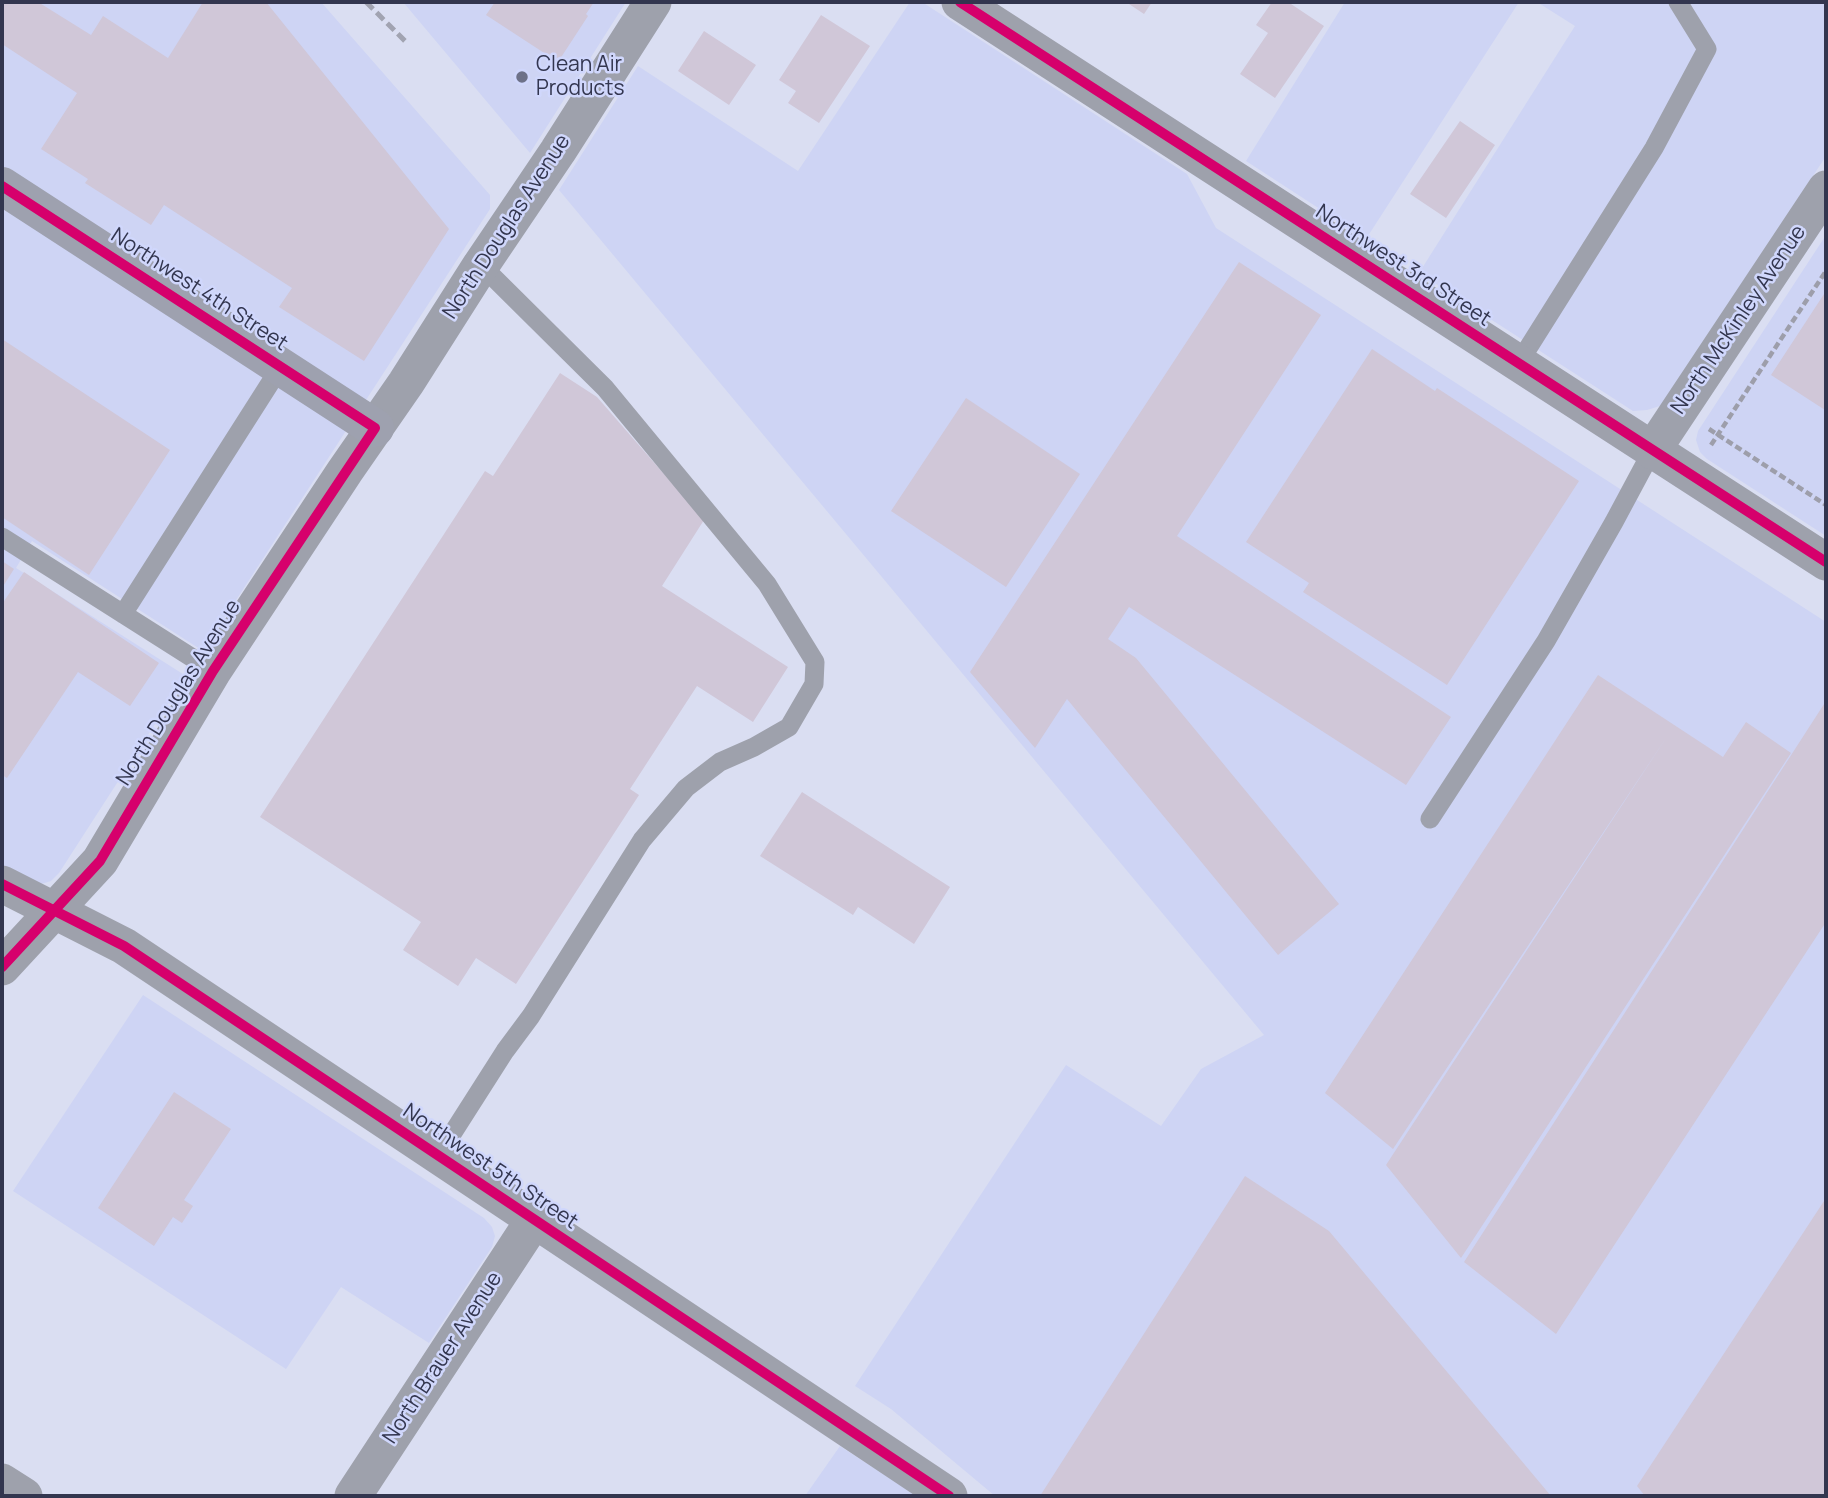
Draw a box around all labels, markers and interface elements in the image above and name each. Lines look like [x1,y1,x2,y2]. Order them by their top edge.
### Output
place label: Clean Air Products [536,52,624,102]
marker: Clean Air Products [514,69,530,85]
street label: North Douglas Avenue [438,130,576,324]
street label: Northwest 3rd Street [1311,200,1495,332]
street label: North McKinley Avenue [1666,221,1812,419]
street label: Northwest 4th Street [106,223,292,357]
street label: North Douglas Avenue [111,595,247,791]
street label: Northwest 5th Street [398,1099,582,1235]
street label: North Brauer Avenue [378,1267,508,1449]

